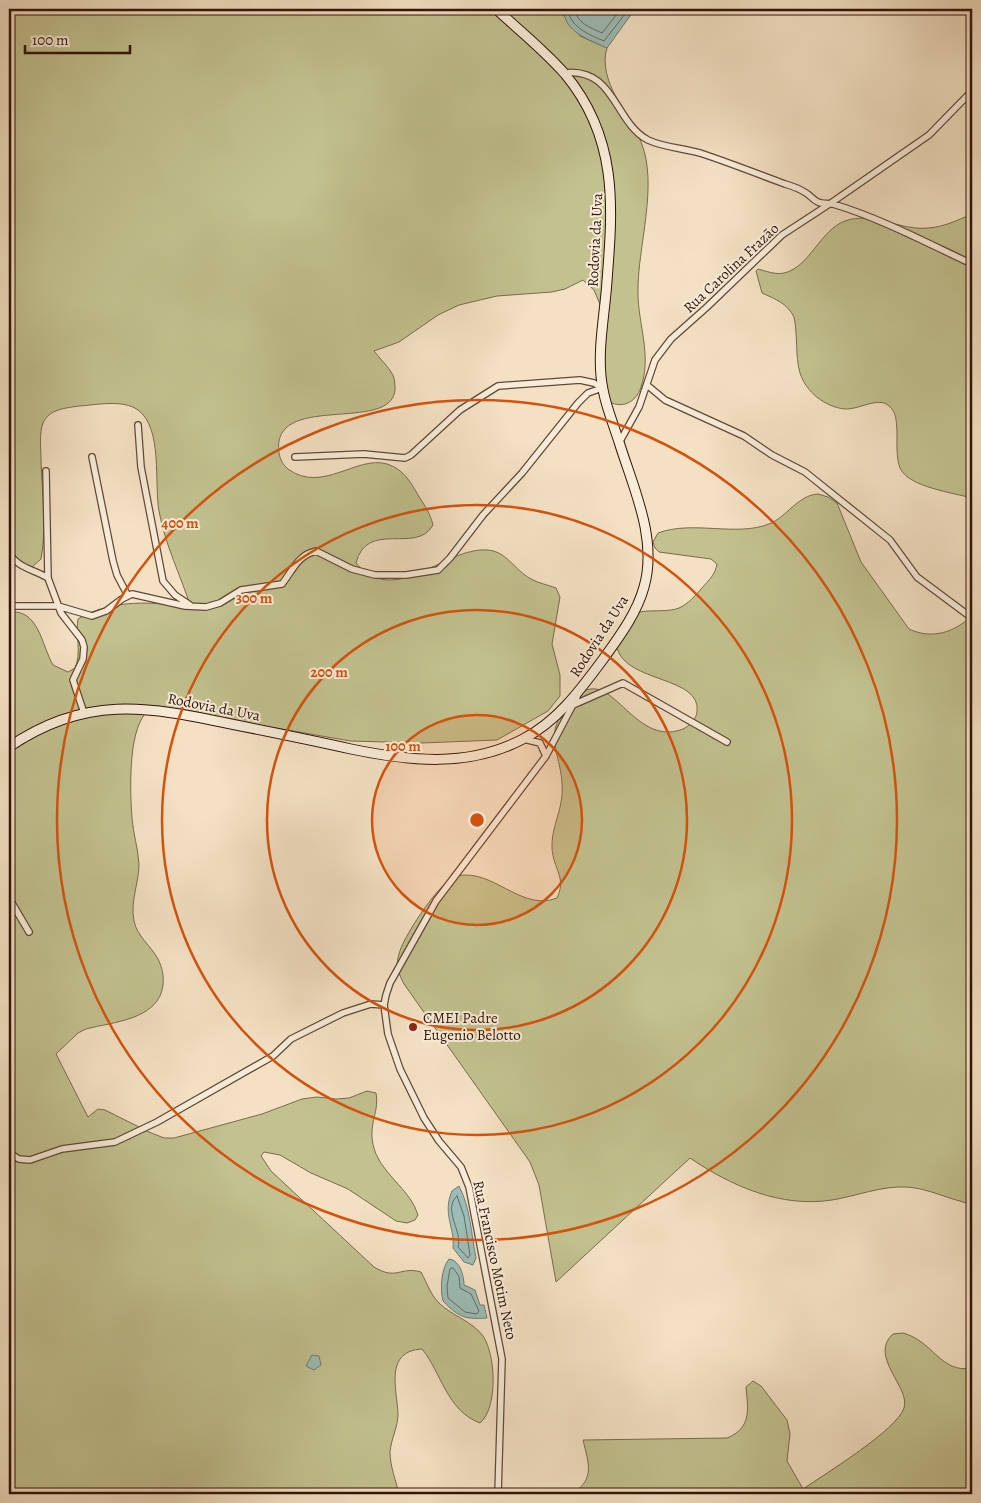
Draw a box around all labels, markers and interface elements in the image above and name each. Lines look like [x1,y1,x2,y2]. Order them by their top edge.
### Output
scale bar [25,22,130,54]
text: 100 m [32,30,69,50]
street label: Rodovia da Uva [583,193,607,287]
street label: Rua Carolina Frazão [679,219,783,317]
text: 400 m [161,513,199,533]
text: 300 m [236,588,273,608]
street label: Rodovia da Uva [565,591,633,681]
text: 200 m [310,662,348,682]
street label: Rodovia da Uva [166,688,262,726]
text: 100 m [385,736,421,756]
centre of rings [468,811,486,829]
place label: CMEI Padre Eugenio Belotto [423,1008,521,1045]
marker: CMEI Padre Eugenio Belotto [407,1021,419,1033]
street label: Rua Francisco Motim Neto [468,1179,522,1341]

